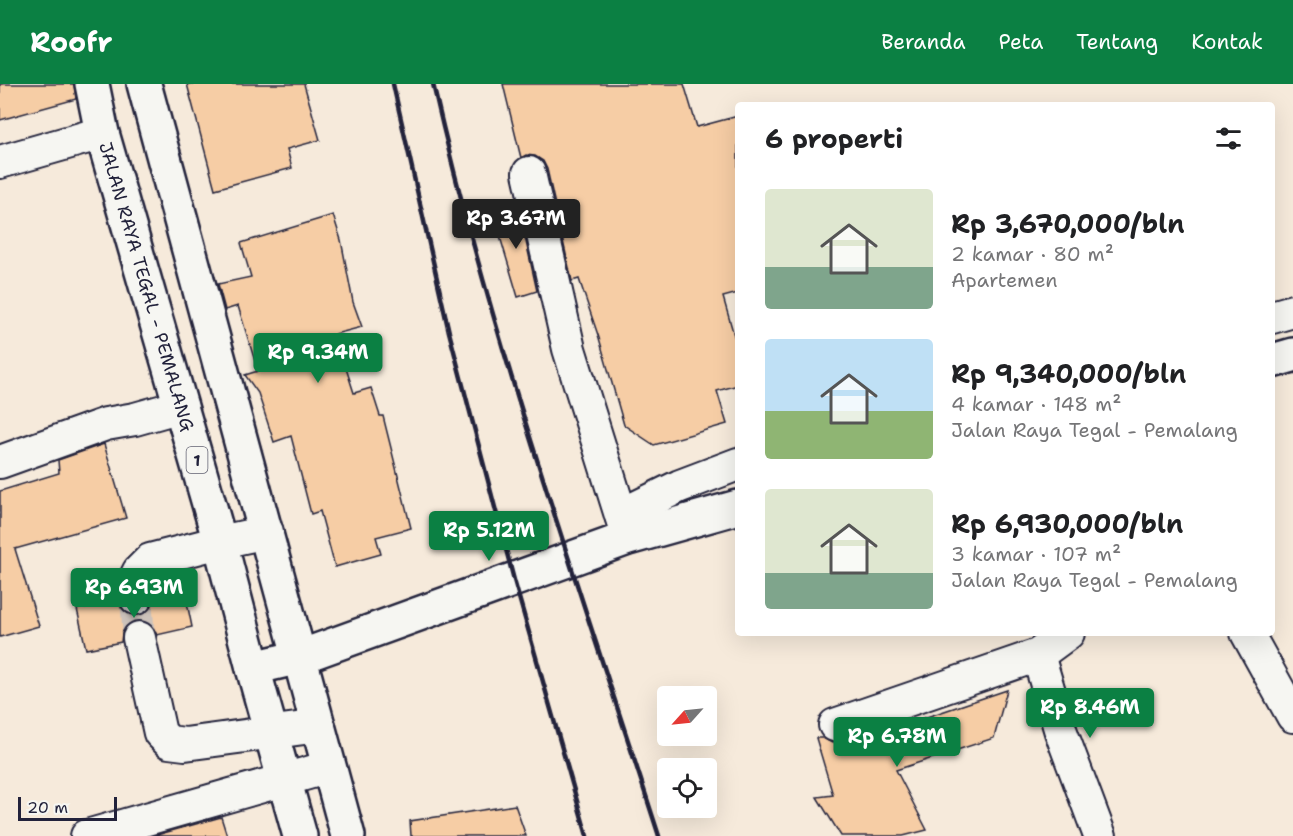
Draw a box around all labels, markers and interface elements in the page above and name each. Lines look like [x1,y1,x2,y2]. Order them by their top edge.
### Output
text: Roofr [30,23,112,61]
text: Beranda [881,28,966,56]
text: Peta [999,28,1043,56]
text: Tentang [1076,28,1158,56]
text: Kontak [1191,28,1263,56]
text: 6 properti [765,121,903,156]
icon: filters [1212,122,1245,155]
street label: JALAN RAYA TEGAL - PEMALANG [93,139,200,435]
pin: Rp 3.67M [454,199,578,250]
text: Rp 3.67M [466,205,566,231]
text: Rp 3,670,000/bln [951,206,1184,241]
icon: home [813,213,885,285]
text: 2 kamar · 80 m² [951,241,1114,267]
text: Apartemen [951,267,1058,293]
pin: Rp 9.34M [256,333,380,384]
text: Rp 9.34M [267,339,369,365]
text: Rp 9,340,000/bln [951,356,1186,391]
icon: home [813,363,885,435]
text: 4 kamar · 148 m² [951,391,1121,417]
text: Jalan Raya Tegal - Pemalang [951,417,1238,443]
road number: 1 [186,447,208,473]
text: Rp 6,930,000/bln [951,506,1183,541]
pin: Rp 5.12M [427,511,551,562]
icon: home [813,513,885,585]
text: Rp 5.12M [443,517,535,543]
text: 3 kamar · 107 m² [951,541,1121,567]
text: Jalan Raya Tegal - Pemalang [951,567,1238,593]
pin: Rp 6.93M [72,568,196,619]
text: Rp 6.93M [85,574,183,600]
north arrow [657,686,717,746]
map controls [657,686,717,818]
pin: Rp 8.46M [1028,688,1152,739]
text: Rp 8.46M [1040,694,1140,720]
pin: Rp 6.78M [835,717,959,768]
text: Rp 6.78M [847,723,947,749]
button: locate [657,758,717,818]
scale bar [18,794,117,822]
text: 20 m [27,797,68,818]

